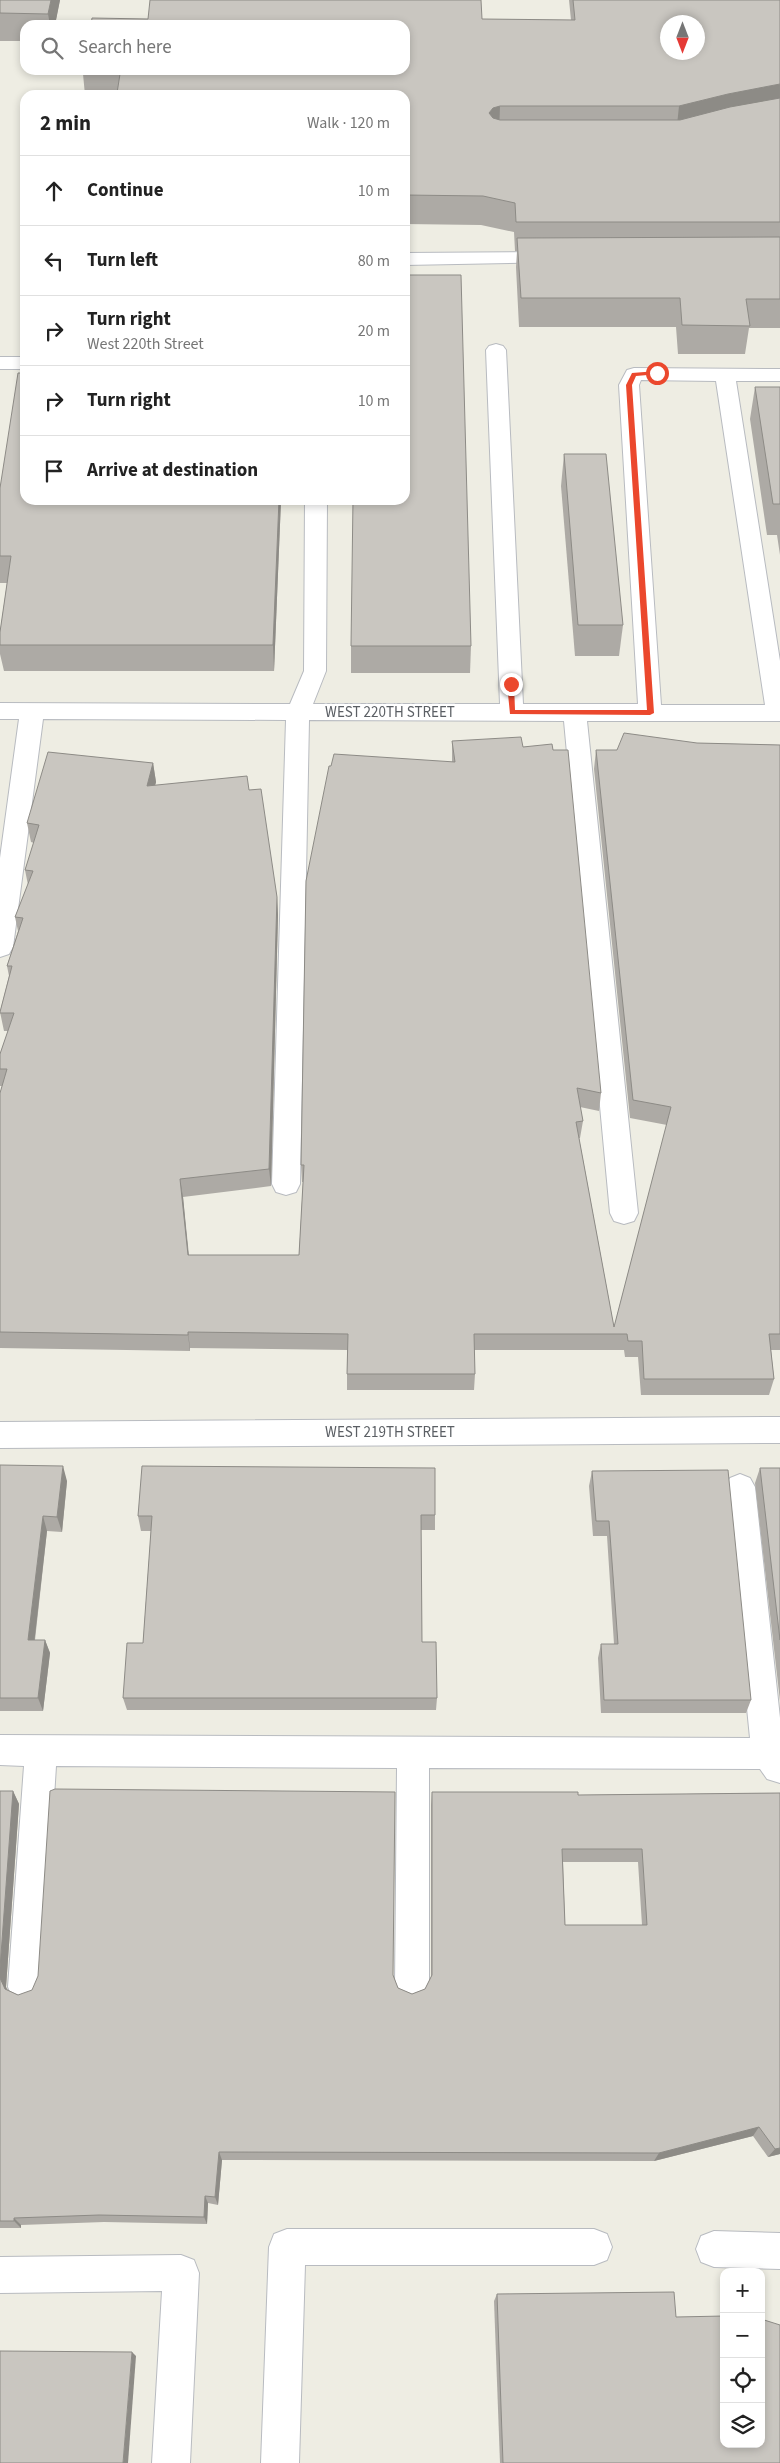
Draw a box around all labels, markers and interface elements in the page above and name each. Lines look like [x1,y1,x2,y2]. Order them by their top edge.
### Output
north arrow [660,15,705,60]
search box [20,20,410,75]
icon: search [38,34,66,62]
text: Search here [78,34,172,61]
text: 2 min [40,108,91,138]
text: Walk · 120 m [307,112,390,134]
icon: ahead [40,177,68,205]
text: Continue [87,177,164,204]
text: 10 m [358,180,390,202]
icon: left [40,247,68,275]
text: Turn left [87,247,158,274]
text: 80 m [358,250,390,272]
text: Turn right [87,306,171,333]
icon: right [40,317,68,345]
text: 20 m [358,320,390,342]
text: West 220th Street [87,333,204,355]
route start [646,362,669,385]
icon: right [40,387,68,415]
text: Turn right [87,387,171,414]
text: 10 m [358,390,390,412]
icon: arrive [40,457,68,485]
text: Arrive at destination [87,457,258,484]
route end [500,673,523,696]
street label: WEST 220TH STREET [325,702,455,723]
street label: WEST 219TH STREET [325,1422,455,1443]
map controls [720,2268,765,2448]
button: + [720,2268,765,2313]
button: − [720,2313,765,2358]
button: locate [720,2358,765,2403]
button: layers [720,2403,765,2448]

